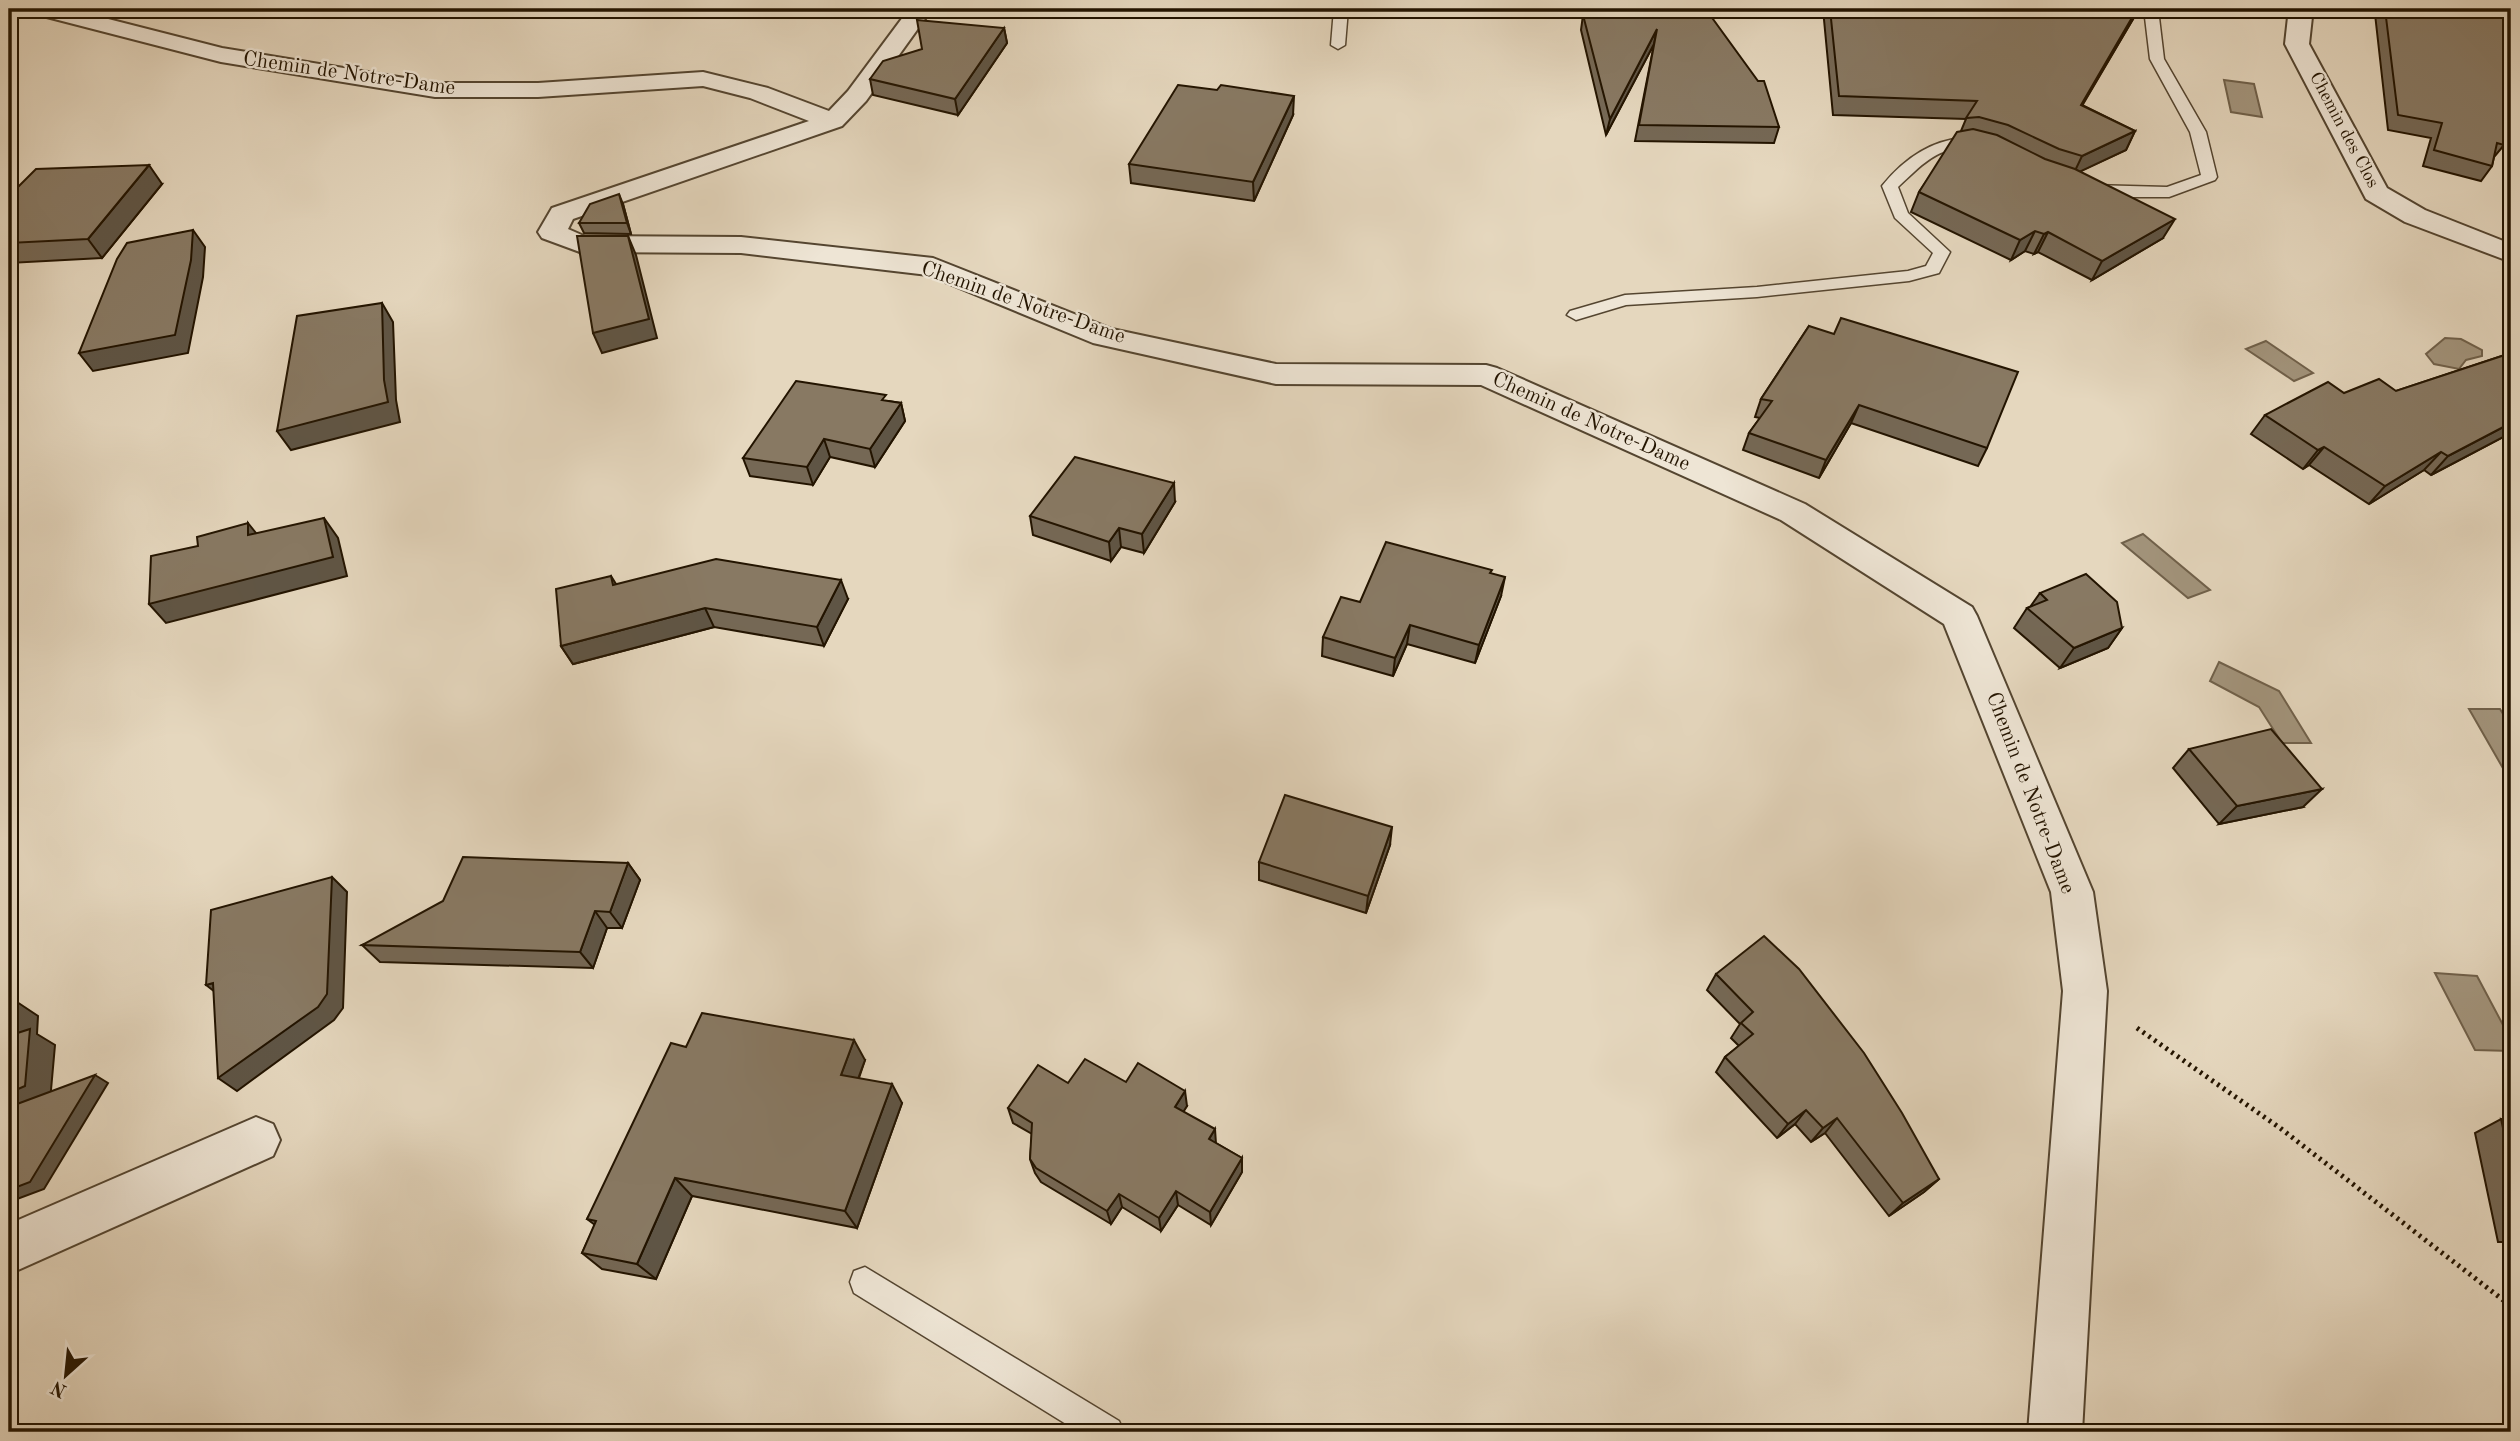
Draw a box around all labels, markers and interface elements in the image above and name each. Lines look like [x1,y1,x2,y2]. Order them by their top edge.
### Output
street label: Chemin de Notre-Dame [241,49,457,99]
street label: Chemin des Clos [2306,69,2382,191]
street label: Chemin de Notre-Dame [918,258,1128,348]
street label: Chemin de Notre-Dame [1489,369,1693,475]
street label: Chemin de Notre-Dame [1982,689,2078,897]
north arrow [32,1340,102,1410]
text: N [48,1376,70,1400]

